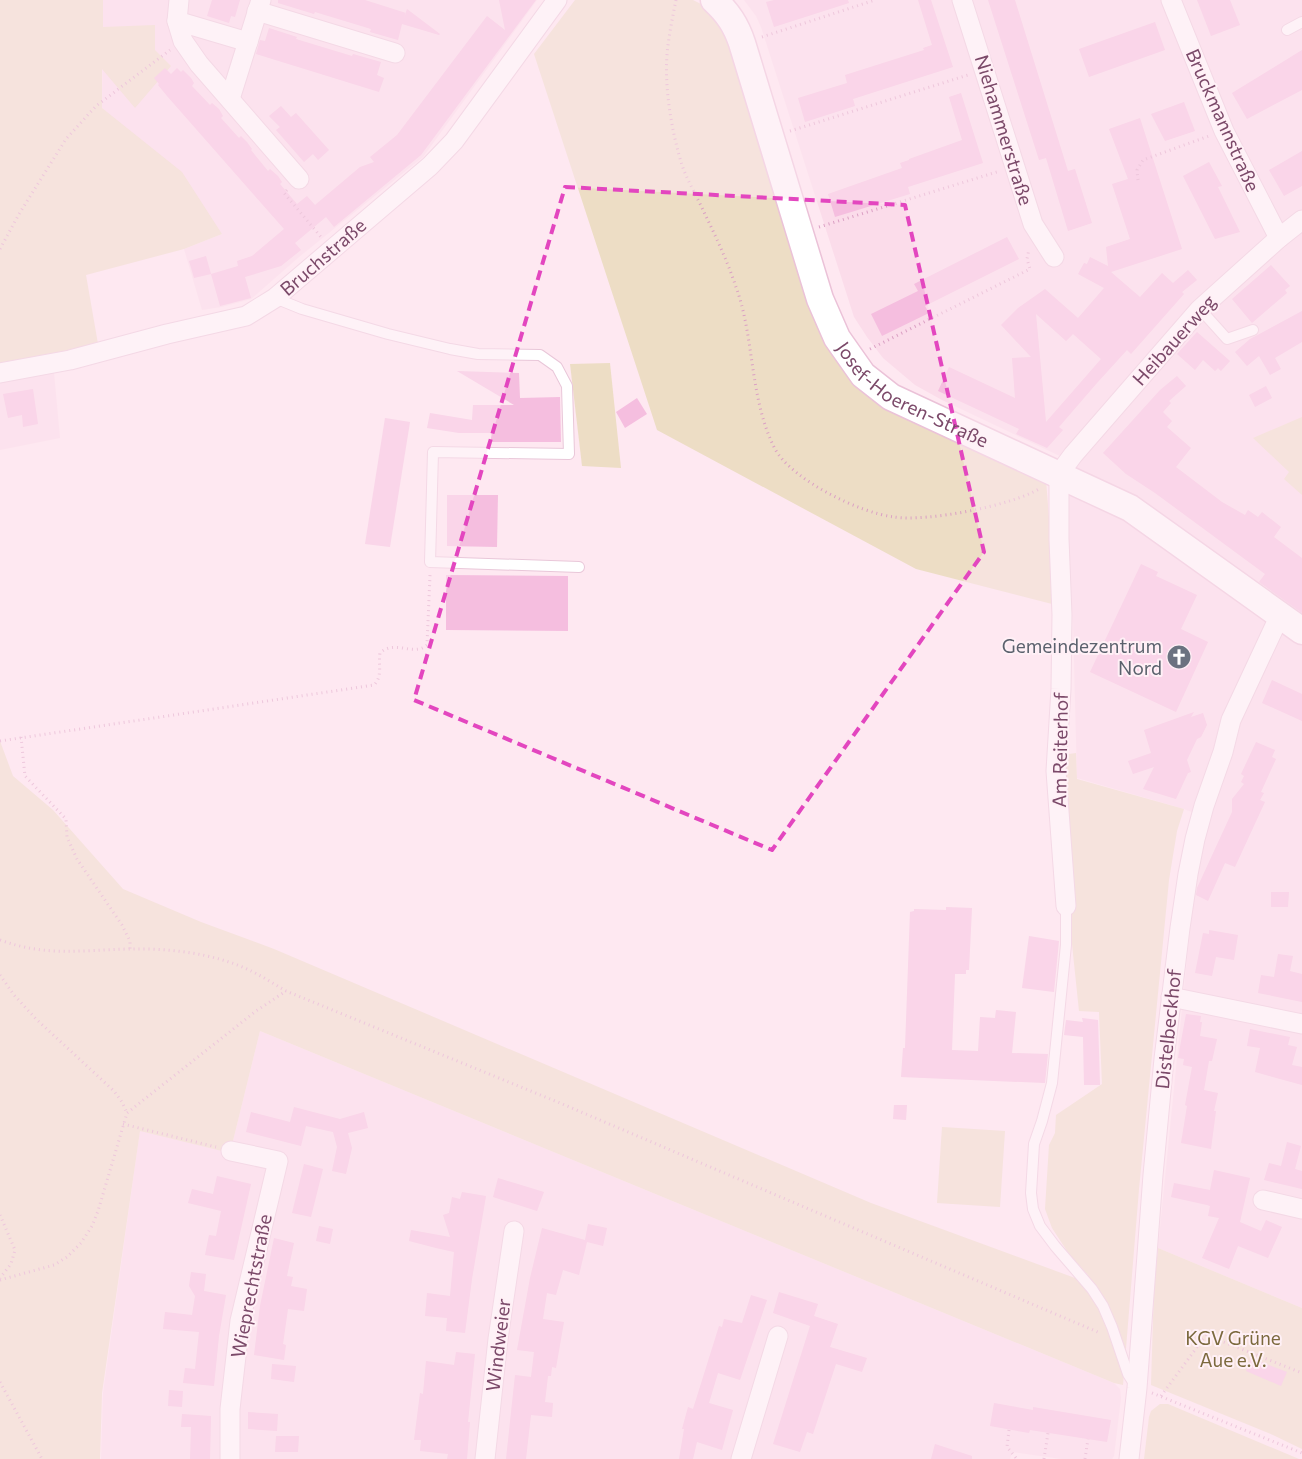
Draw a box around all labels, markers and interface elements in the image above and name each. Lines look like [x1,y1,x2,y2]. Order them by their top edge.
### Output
street label: Bruckmannstraße [1182,45,1265,195]
street label: Niehammerstraße [971,52,1038,208]
street label: Bruchstraße [275,213,370,300]
street label: Heibauerweg [1127,290,1220,390]
street label: Josef-Hoeren-Straße [832,337,992,452]
place label: Gemeindezentrum Nord [1002,634,1162,679]
church icon: Gemeindezentrum Nord [1166,644,1192,670]
street label: Am Reiterhof [1047,692,1072,808]
street label: Distelbeckhof [1150,967,1185,1090]
street label: Wieprechtstraße [225,1212,276,1360]
street label: Windweier [480,1297,515,1393]
park label: KGV Grüne Aue e.V. [1185,1326,1281,1371]

